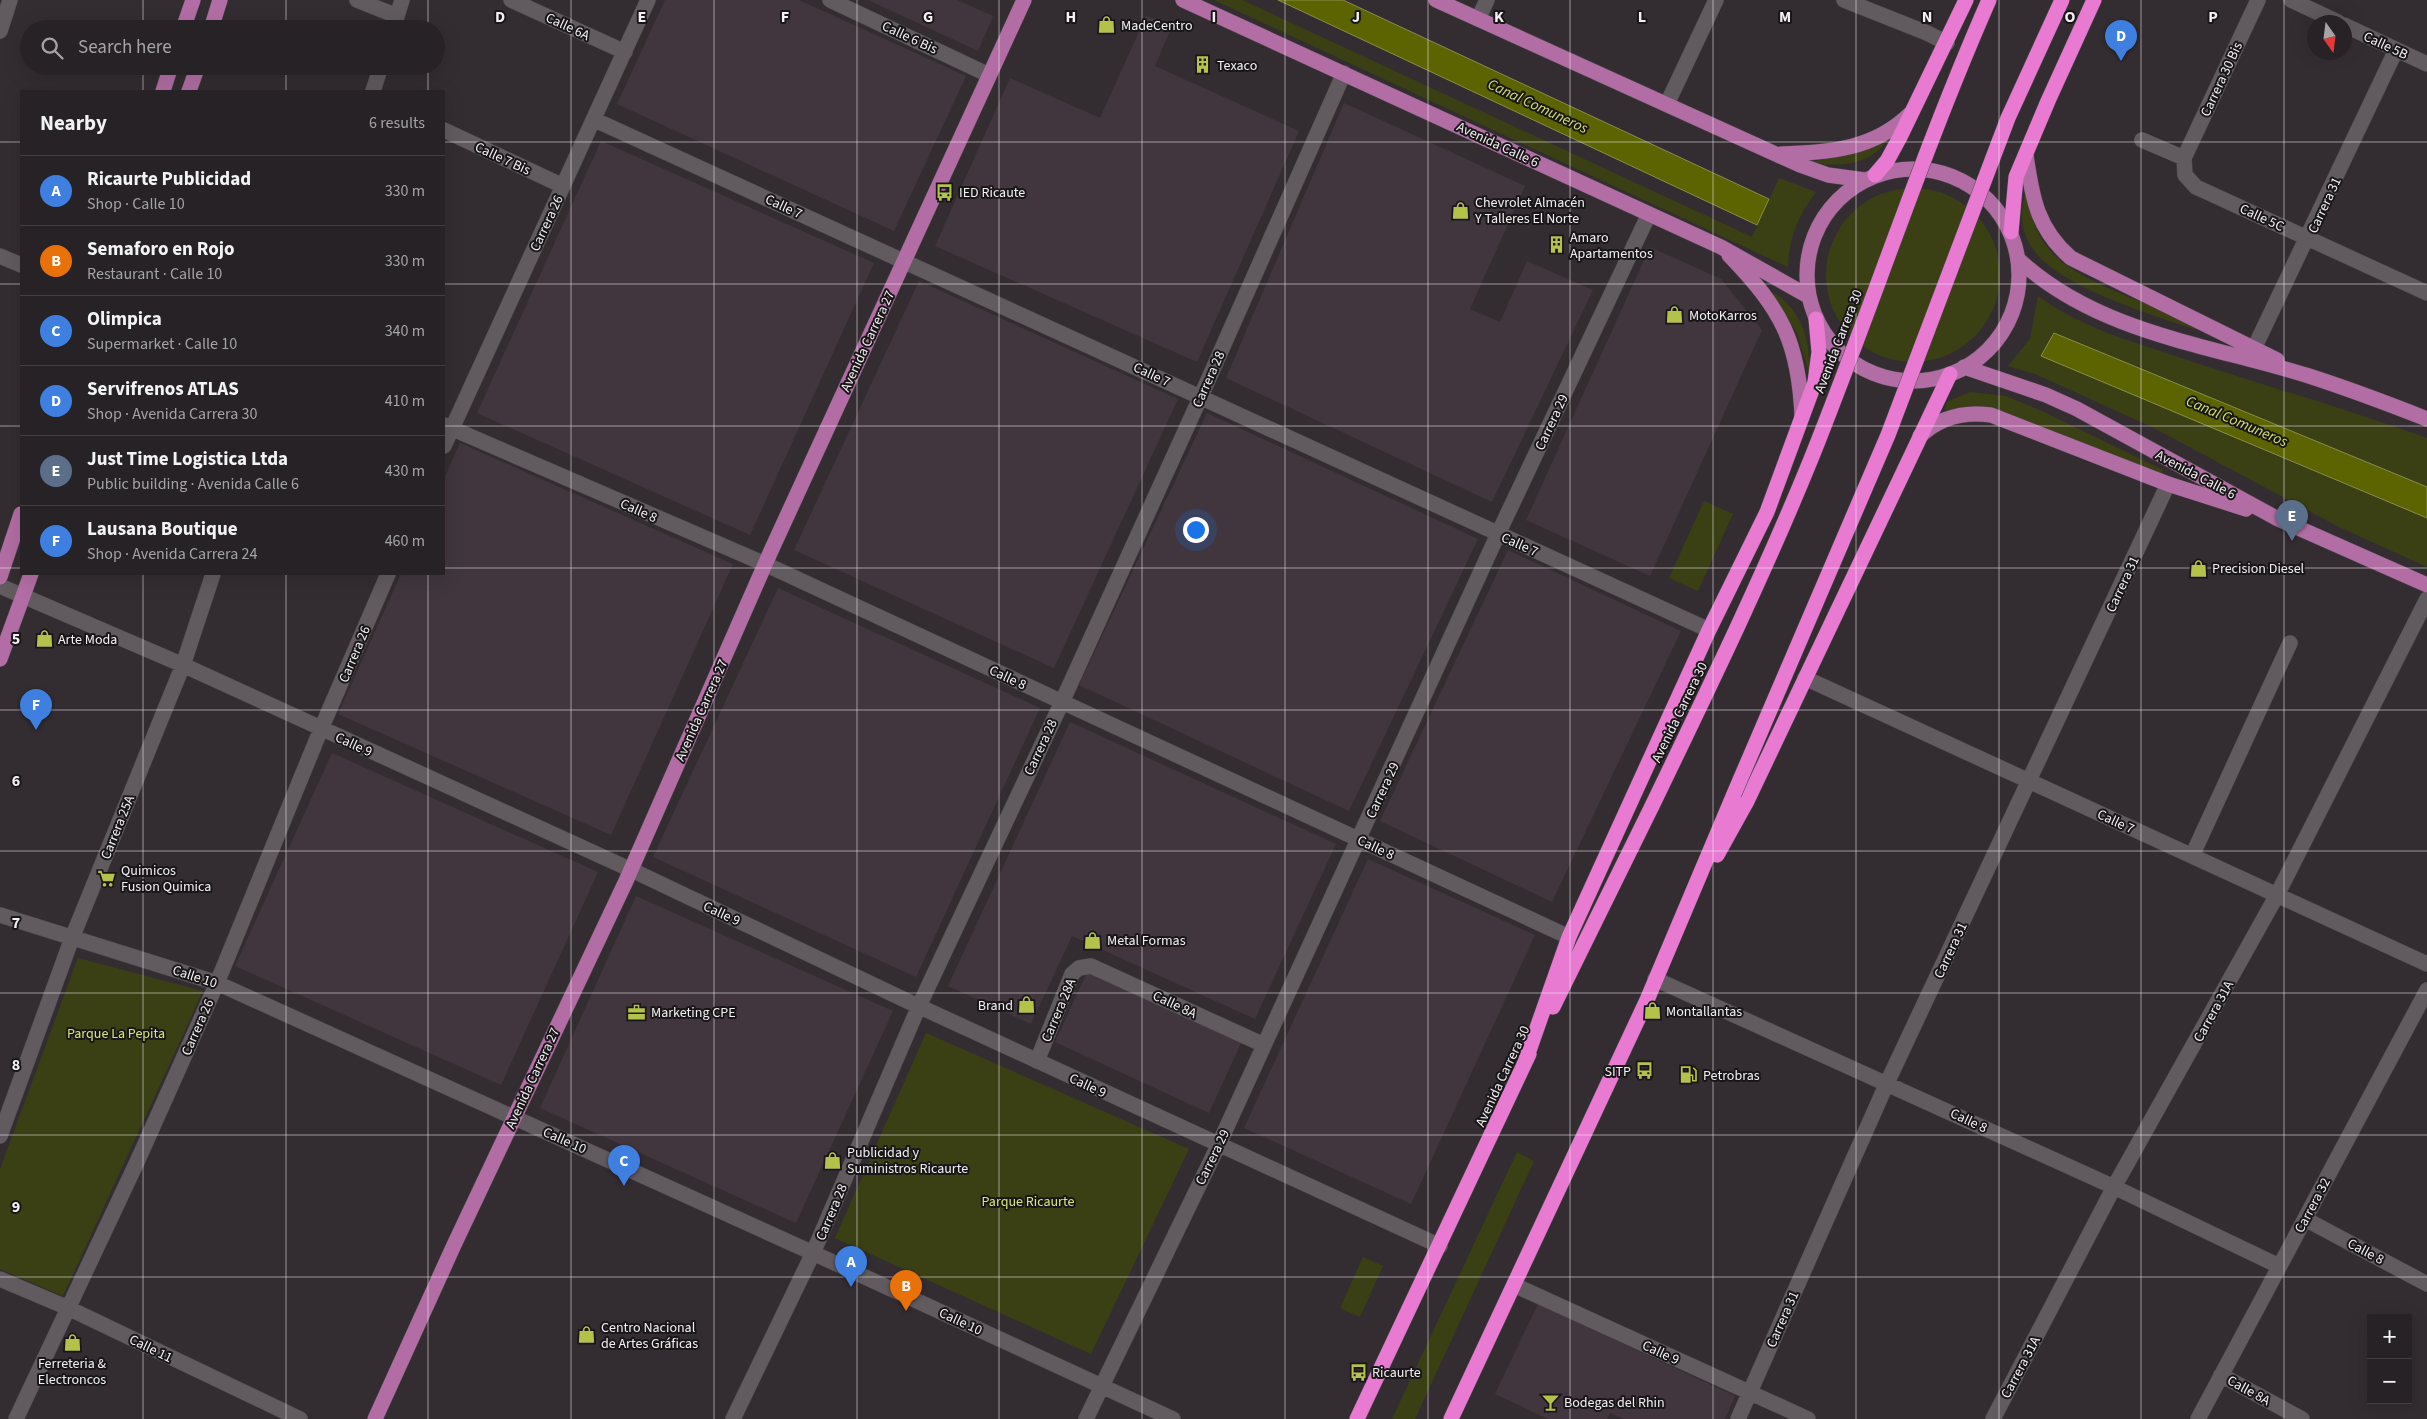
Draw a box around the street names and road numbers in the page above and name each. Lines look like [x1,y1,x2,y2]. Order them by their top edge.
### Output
street label: Calle 6A [542,8,593,46]
street label: Calle 6 Bis [879,16,941,60]
street label: Calle 5B [2360,27,2411,65]
street label: Carrera 30 Bis [2196,39,2248,120]
street label: Avenida Calle 6 [1453,117,1542,173]
street label: Calle 7 Bis [472,137,534,181]
street label: Carrera 31 [2303,174,2347,237]
street label: Calle 7 [762,190,805,224]
street label: Carrera 26 [525,192,569,255]
street label: Calle 5C [2236,199,2287,237]
street label: Avenida Carrera 30 [1810,287,1868,396]
street label: Avenida Carrera 27 [836,288,900,395]
street label: Carrera 28 [1188,348,1230,411]
street label: Calle 7 [1130,358,1173,392]
street label: Carrera 29 [1530,391,1574,454]
street label: Avenida Calle 6 [2152,445,2239,505]
street label: Calle 8 [617,494,660,528]
street label: Calle 7 [1498,528,1541,562]
street label: Carrera 31 [2101,553,2145,616]
street label: Carrera 26 [334,623,376,686]
street label: Avenida Carrera 27 [671,656,733,765]
street label: Avenida Carrera 30 [1647,659,1713,766]
street label: Calle 8 [986,661,1029,695]
street label: Carrera 28 [1019,716,1063,779]
street label: Calle 9 [332,728,375,762]
street label: Carrera 29 [1361,759,1405,822]
street label: Carrera 25A [96,792,140,862]
street label: Calle 7 [2094,805,2137,839]
street label: Calle 8 [1354,831,1397,865]
street label: Calle 9 [700,897,743,931]
street label: Carrera 31 [1929,919,1973,982]
street label: Calle 10 [170,960,220,994]
street label: Carrera 28A [1037,975,1081,1045]
street label: Carrera 31A [2189,977,2239,1046]
street label: Calle 8A [1149,986,1200,1024]
street label: Carrera 26 [177,996,219,1059]
street label: Avenida Carrera 30 [1471,1023,1535,1130]
street label: Avenida Carrera 27 [501,1025,565,1132]
street label: Calle 9 [1066,1069,1109,1103]
street label: Calle 8 [1947,1104,1990,1138]
street label: Calle 10 [540,1122,590,1159]
street label: Carrera 29 [1191,1126,1235,1189]
street label: Carrera 32 [2290,1174,2336,1237]
street label: Carrera 28 [811,1181,853,1244]
street label: Calle 8 [2344,1234,2387,1270]
street label: Carrera 31 [1762,1288,1804,1351]
street label: Calle 10 [936,1303,986,1341]
street label: Calle 11 [126,1330,176,1368]
street label: Carrera 31A [1996,1333,2046,1402]
street label: Calle 9 [1639,1336,1682,1370]
street label: Calle 8A [2223,1371,2274,1411]

